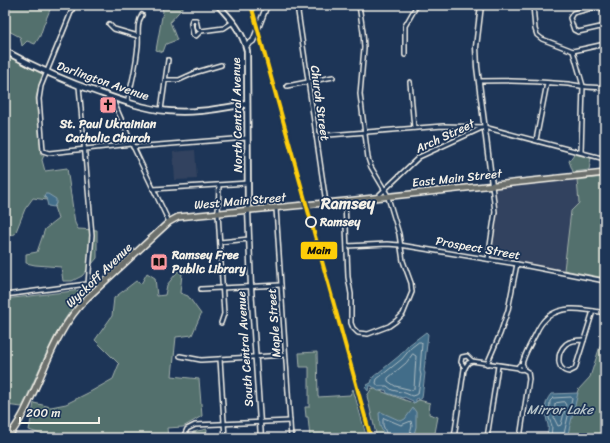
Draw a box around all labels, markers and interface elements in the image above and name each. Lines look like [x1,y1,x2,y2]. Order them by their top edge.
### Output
street label: Darlington Avenue [54,55,152,107]
street label: North Central Avenue [225,57,249,173]
street label: Church Street [304,64,336,142]
church icon: St. Paul Ukrainian Catholic Church [98,95,118,115]
street label: Arch Street [411,112,479,160]
place label: St. Paul Ukrainian Catholic Church [59,113,157,149]
street label: East Main Street [411,162,504,194]
street label: West Main Street [193,186,288,216]
district label: Ramsey [320,189,376,218]
place label: Ramsey [319,211,361,233]
marker: Ramsey [305,216,317,228]
street label: Prospect Street [434,230,522,266]
street label: Wyckoff Avenue [60,237,138,313]
line badge: Main [300,241,338,260]
text: Main [306,241,331,260]
place label: Ramsey Free Public Library [171,244,246,280]
library icon: Ramsey Free Public Library [149,252,169,272]
street label: Maple Street [261,288,287,358]
street label: South Central Avenue [230,290,260,408]
water label: Mirror Lake [527,398,594,421]
scale bar [20,399,99,425]
text: 200 m [26,402,60,424]

